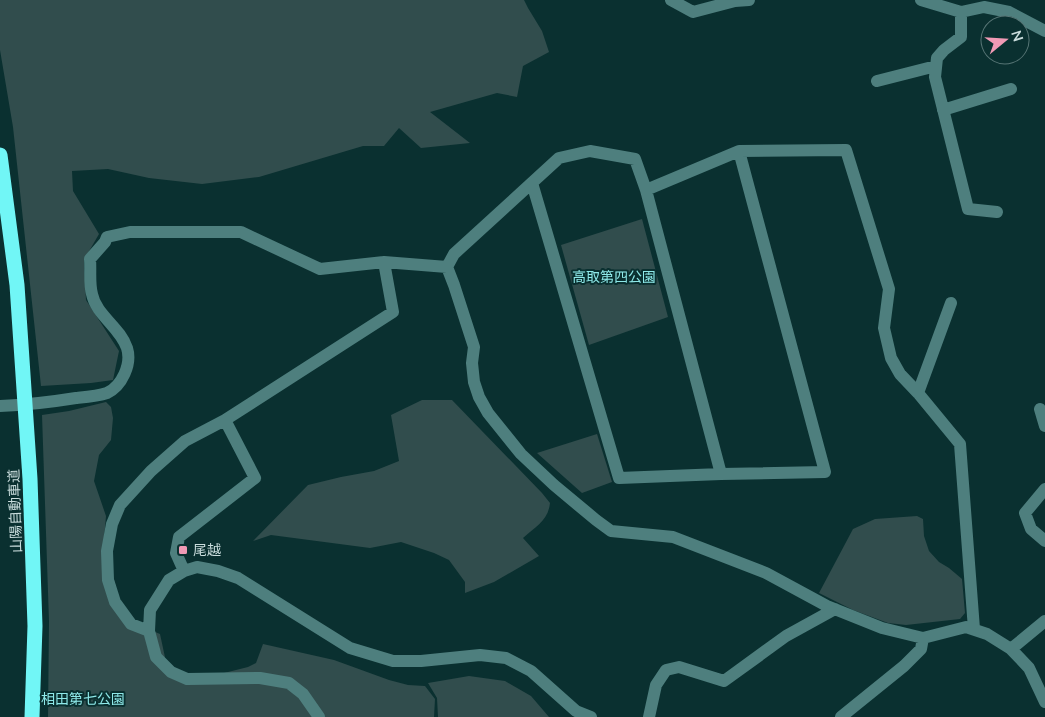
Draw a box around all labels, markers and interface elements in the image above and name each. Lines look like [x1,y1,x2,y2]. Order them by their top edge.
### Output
north arrow [980,15,1030,65]
text: N [1006,28,1028,44]
park label: 高取第四公園 [572,268,656,287]
street label: 山陽自動車道 [5,469,26,553]
place label: 尾越 [193,541,221,560]
marker: 尾越 [177,544,189,556]
park label: 相田第七公園 [41,690,125,709]

